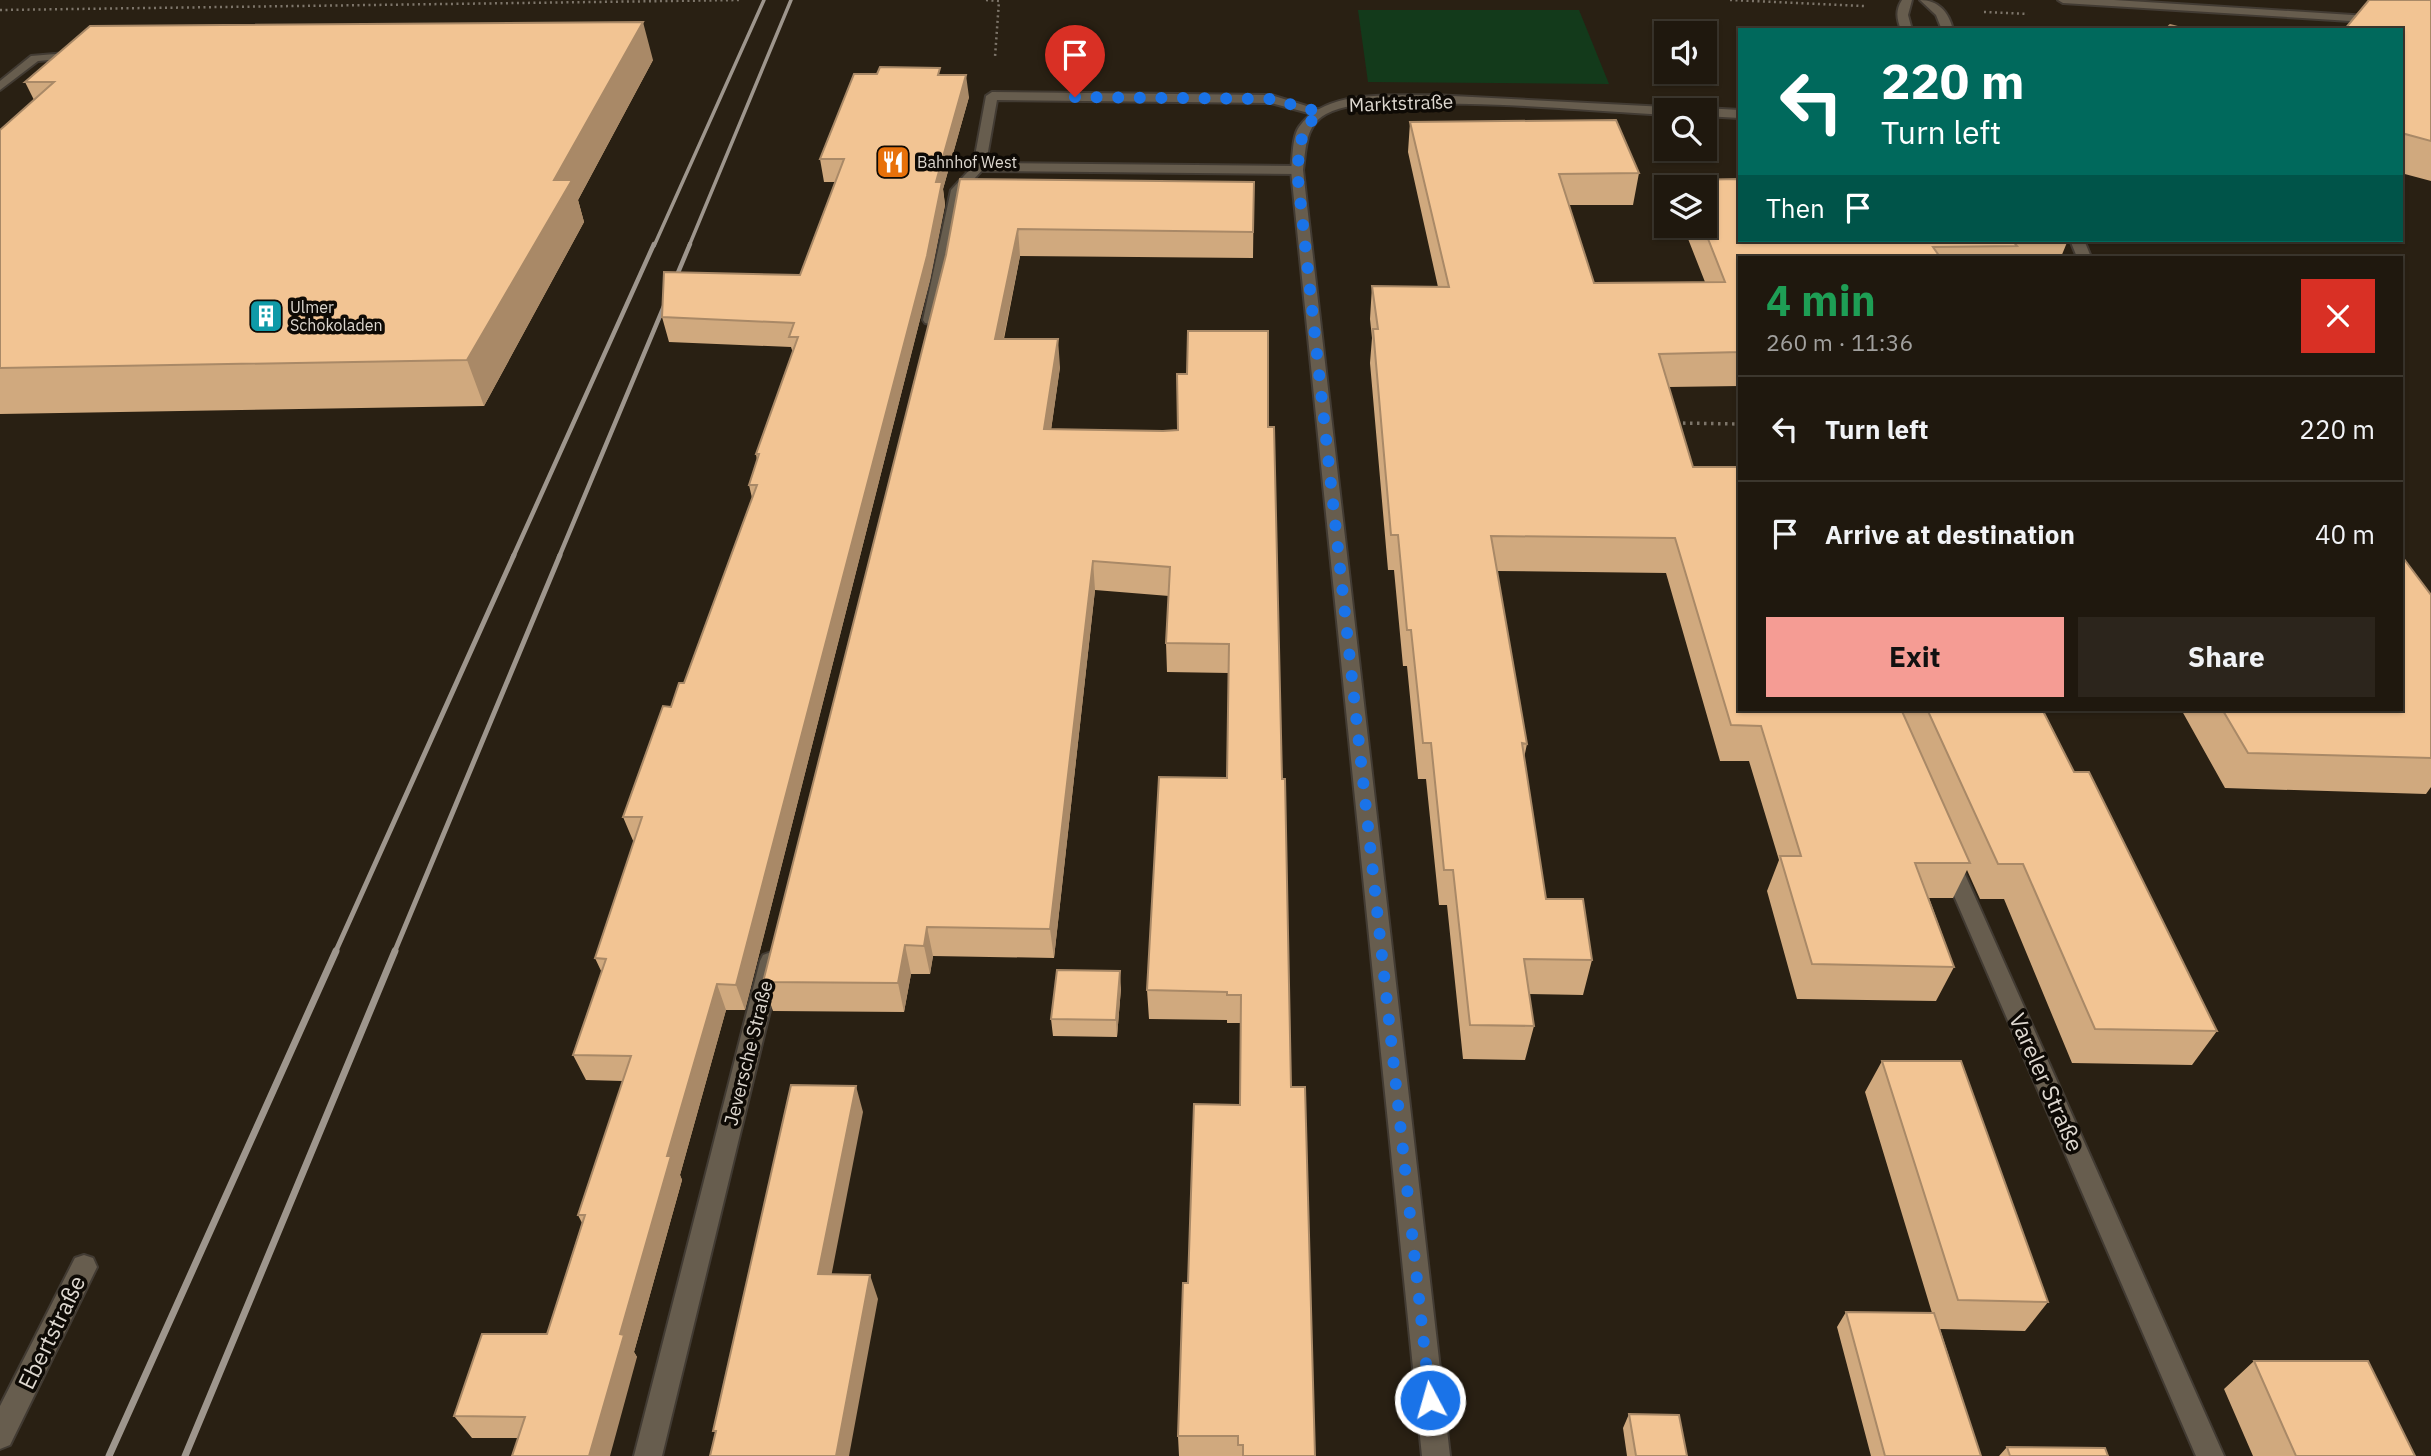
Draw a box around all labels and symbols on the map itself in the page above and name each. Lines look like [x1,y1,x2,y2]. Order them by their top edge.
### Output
pin [1045,25,1105,97]
street label: Marktstraße [1348,89,1454,117]
restaurant icon: Bahnhof West [874,143,912,181]
place label: Bahnhof West [917,152,1017,172]
building icon: Ulmer Schokoladen [247,297,285,335]
place label: Ulmer Schokoladen [290,297,383,335]
street label: Jeversche Straße [718,978,778,1128]
street label: Vareler Straße [2003,1008,2091,1156]
street label: Ebertstraße [11,1270,91,1394]
position arrow [1393,1363,1467,1437]

